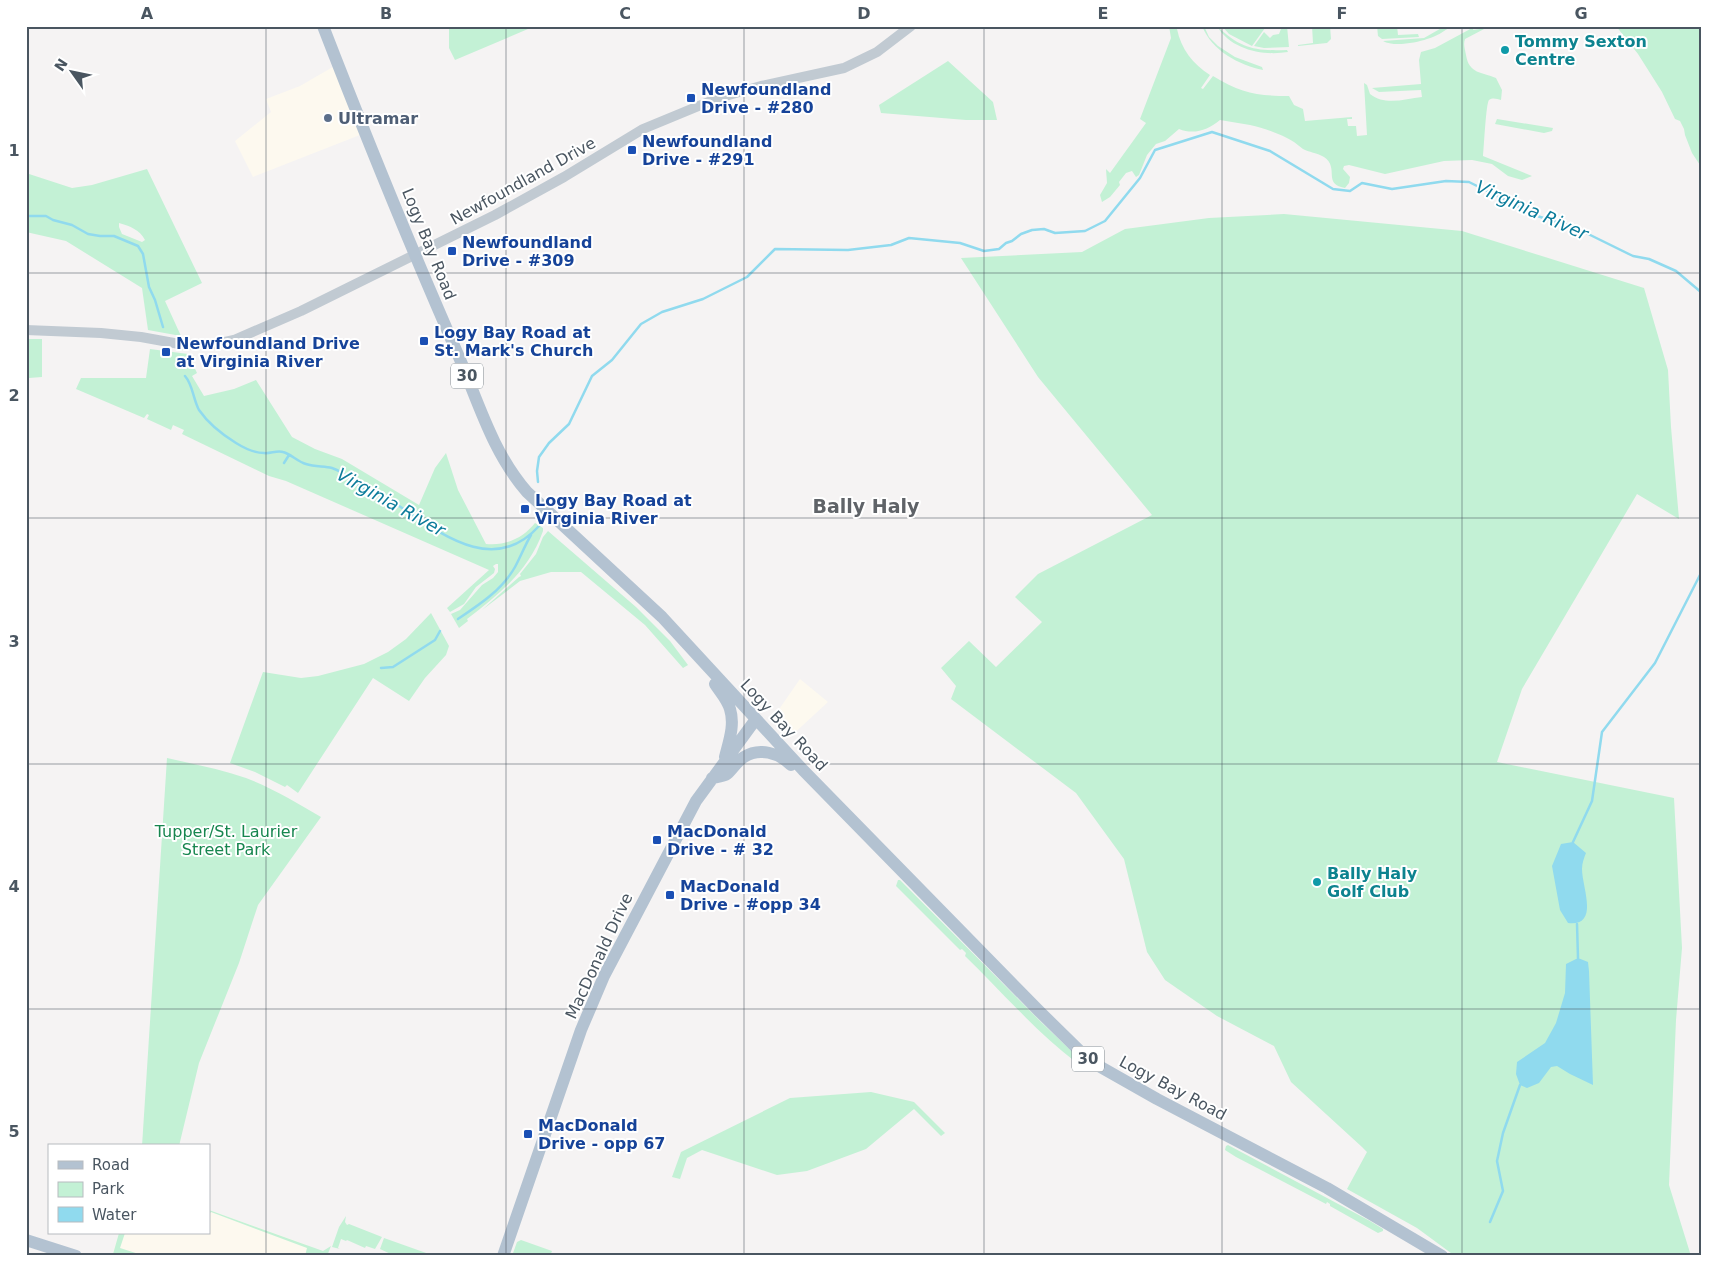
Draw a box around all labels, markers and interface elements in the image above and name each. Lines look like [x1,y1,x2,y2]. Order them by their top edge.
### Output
text: A [141,4,154,23]
text: B [380,4,392,23]
text: C [619,4,631,23]
text: D [857,4,871,23]
text: E [1098,4,1108,23]
text: F [1337,4,1347,23]
text: G [1574,4,1588,23]
place label: Tommy Sexton Centre [1515,32,1647,69]
marker: Tommy Sexton Centre [1499,44,1511,56]
north arrow [48,48,98,98]
text: N [51,56,71,74]
place label: Newfoundland Drive - #280 [701,80,831,117]
marker: Newfoundland Drive - #280 [685,92,697,104]
place label: Ultramar [338,109,418,128]
marker: Ultramar [322,112,334,124]
place label: Newfoundland Drive - #291 [642,132,772,169]
street label: Newfoundland Drive [447,133,599,229]
text: 1 [8,141,20,160]
marker: Newfoundland Drive - #291 [626,144,638,156]
water label: Virginia River [1472,176,1593,245]
street label: Logy Bay Road [398,185,460,303]
place label: Newfoundland Drive - #309 [462,233,592,270]
marker: Newfoundland Drive - #309 [446,245,458,257]
place label: Logy Bay Road at St. Mark's Church [434,323,593,360]
place label: Newfoundland Drive at Virginia River [176,334,360,371]
marker: Logy Bay Road at St. Mark's Church [418,335,430,347]
marker: Newfoundland Drive at Virginia River [160,346,172,358]
road number: 30 [451,364,483,388]
text: 2 [8,386,20,405]
water label: Virginia River [333,464,450,541]
place label: Logy Bay Road at Virginia River [535,491,692,528]
district label: Bally Haly [813,495,920,517]
marker: Logy Bay Road at Virginia River [519,503,531,515]
text: 3 [8,632,20,651]
street label: Logy Bay Road [737,675,831,775]
park label: Tupper/St. Laurier Street Park [154,822,298,859]
place label: MacDonald Drive - # 32 [667,822,774,859]
marker: MacDonald Drive - # 32 [651,834,663,846]
place label: Bally Haly Golf Club [1327,864,1418,901]
marker: Bally Haly Golf Club [1311,876,1323,888]
text: 4 [8,877,20,896]
place label: MacDonald Drive - #opp 34 [680,877,821,914]
marker: MacDonald Drive - #opp 34 [664,889,676,901]
street label: MacDonald Drive [561,890,637,1022]
road number: 30 [1072,1046,1104,1072]
street label: Logy Bay Road [1116,1052,1230,1124]
place label: MacDonald Drive - opp 67 [538,1116,665,1153]
text: 5 [8,1122,20,1141]
marker: MacDonald Drive - opp 67 [522,1128,534,1140]
legend [48,1144,210,1234]
text: Road [92,1156,130,1174]
text: Park [92,1180,125,1198]
text: Water [92,1206,137,1224]

